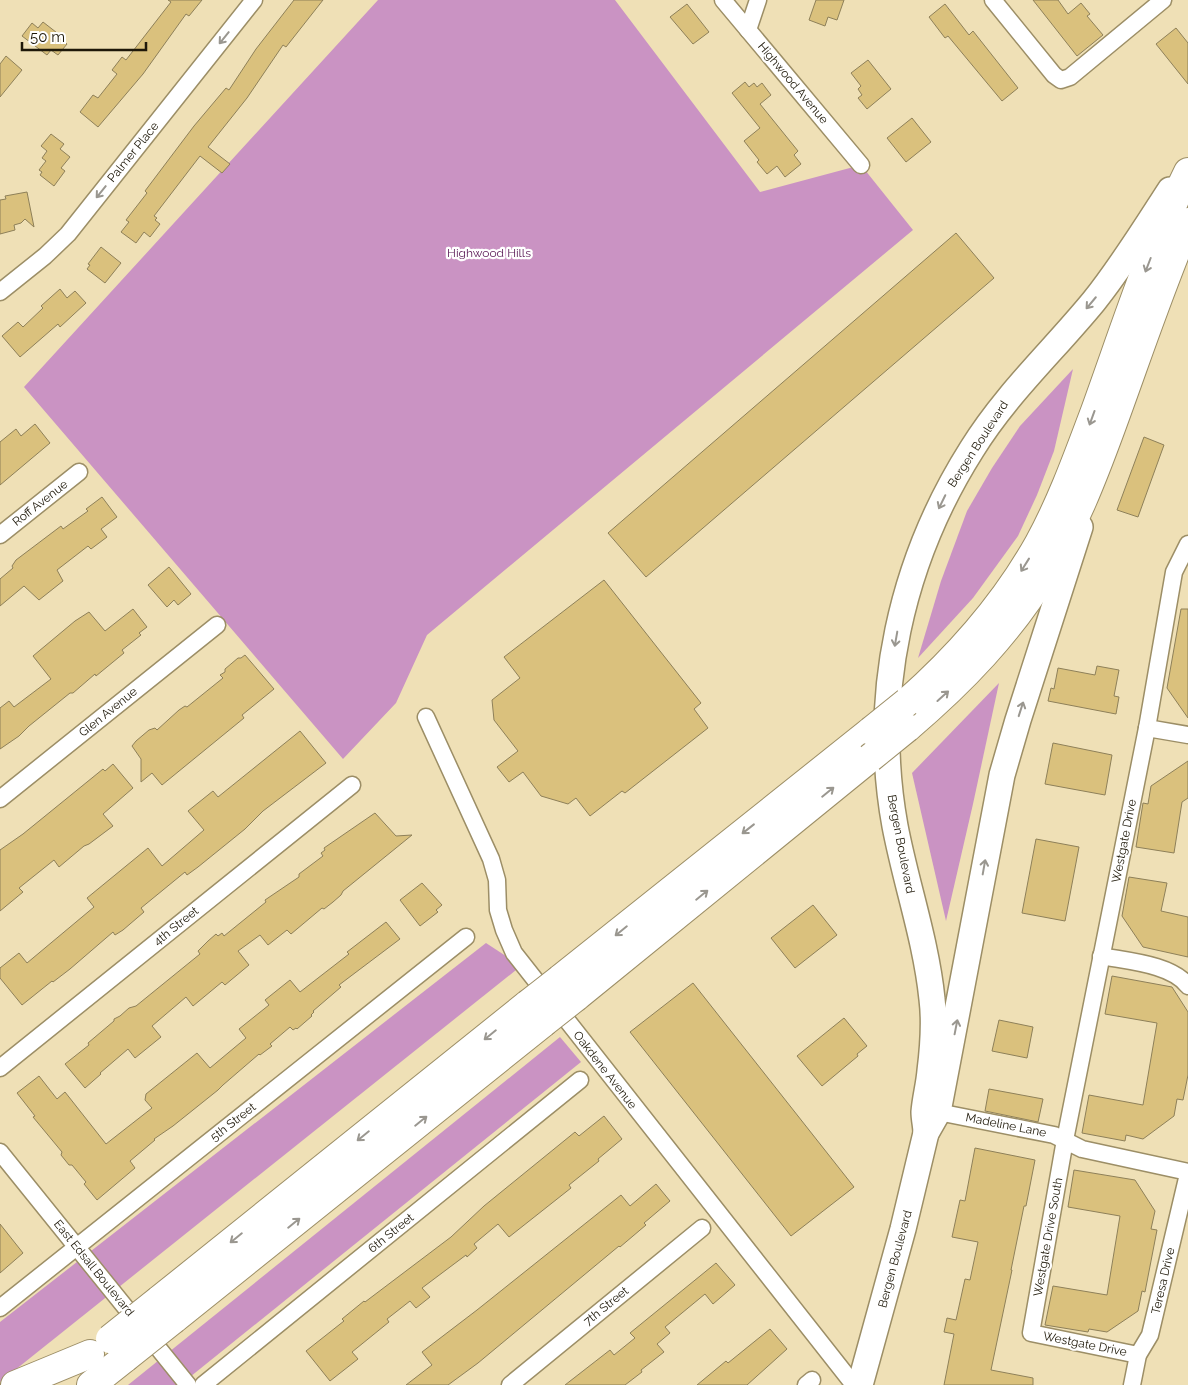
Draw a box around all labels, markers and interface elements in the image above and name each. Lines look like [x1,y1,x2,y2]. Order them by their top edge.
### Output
scale bar [22,20,146,52]
text: 50 m [30,28,65,46]
one-way arrow [218,31,229,44]
street label: Highwood Avenue [755,39,831,127]
street label: Palmer Place [105,119,161,185]
one-way arrow [95,186,106,199]
park label: Highwood Hills [447,246,531,260]
one-way arrow [1143,257,1152,272]
one-way arrow [1086,296,1097,309]
street label: Bergen Boulevard [945,398,1011,490]
one-way arrow [1087,409,1096,425]
street label: Roff Avenue [10,477,70,529]
one-way arrow [936,494,946,509]
one-way arrow [1020,558,1030,572]
one-way arrow [891,631,901,647]
street label: Glen Avenue [76,684,140,740]
one-way arrow [937,690,950,702]
one-way arrow [1017,701,1027,717]
one-way arrow [821,787,834,798]
street label: Bergen Boulevard [885,793,917,895]
street label: Westgate Drive [1109,798,1139,884]
one-way arrow [741,824,754,835]
one-way arrow [980,859,990,875]
one-way arrow [695,890,708,901]
street label: 4th Street [151,904,201,948]
one-way arrow [614,925,627,936]
one-way arrow [951,1019,961,1035]
street label: Oakdene Avenue [570,1028,640,1112]
one-way arrow [484,1029,497,1040]
street label: 5th Street [207,1100,259,1144]
street label: Madeline Lane [964,1110,1048,1140]
one-way arrow [414,1116,428,1126]
one-way arrow [357,1131,370,1142]
street label: Westgate Drive South [1031,1176,1065,1298]
street label: Bergen Boulevard [875,1209,915,1309]
street label: 6th Street [365,1210,417,1256]
street label: East Edsall Boulevard [51,1217,137,1319]
one-way arrow [287,1217,300,1228]
one-way arrow [230,1232,243,1243]
street label: Teresa Drive [1149,1246,1177,1316]
street label: 7th Street [581,1284,631,1328]
street label: Westgate Drive [1042,1329,1128,1359]

